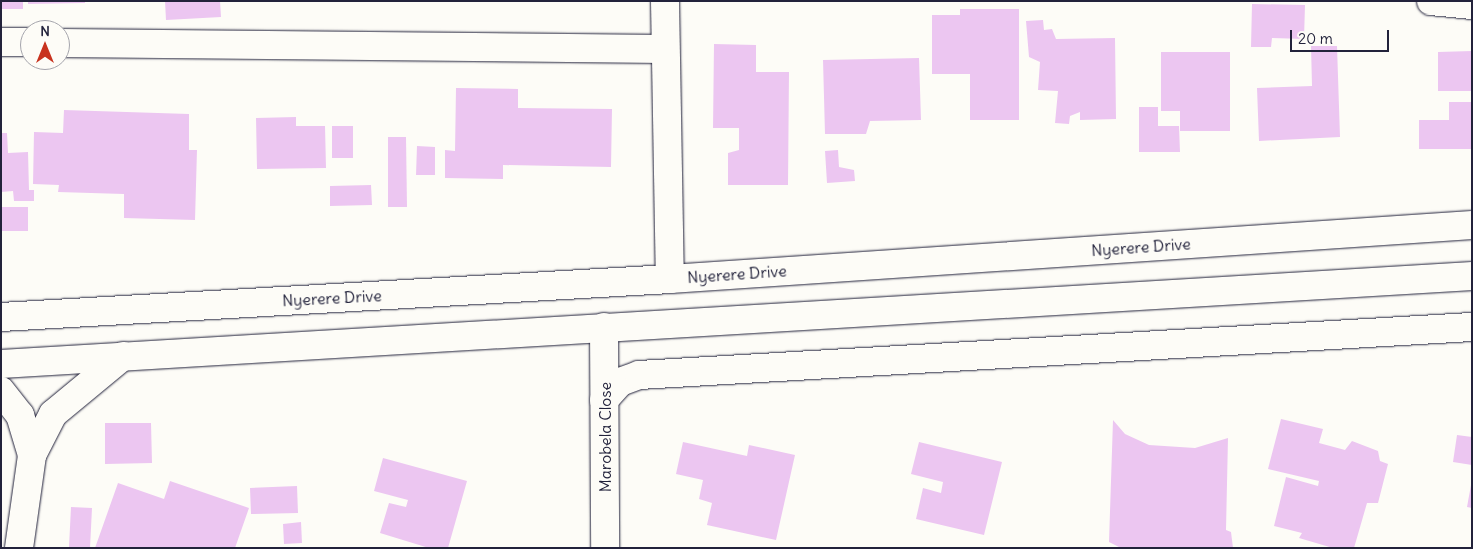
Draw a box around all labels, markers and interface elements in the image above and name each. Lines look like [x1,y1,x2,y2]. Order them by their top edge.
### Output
north arrow [20,20,70,70]
scale bar [1293,20,1392,52]
text: N [40,22,50,40]
text: 20 m [1298,29,1333,48]
street label: Nyerere Drive [1091,234,1191,260]
street label: Nyerere Drive [687,261,787,287]
street label: Nyerere Drive [282,286,382,310]
street label: Marobela Close [595,382,615,492]

